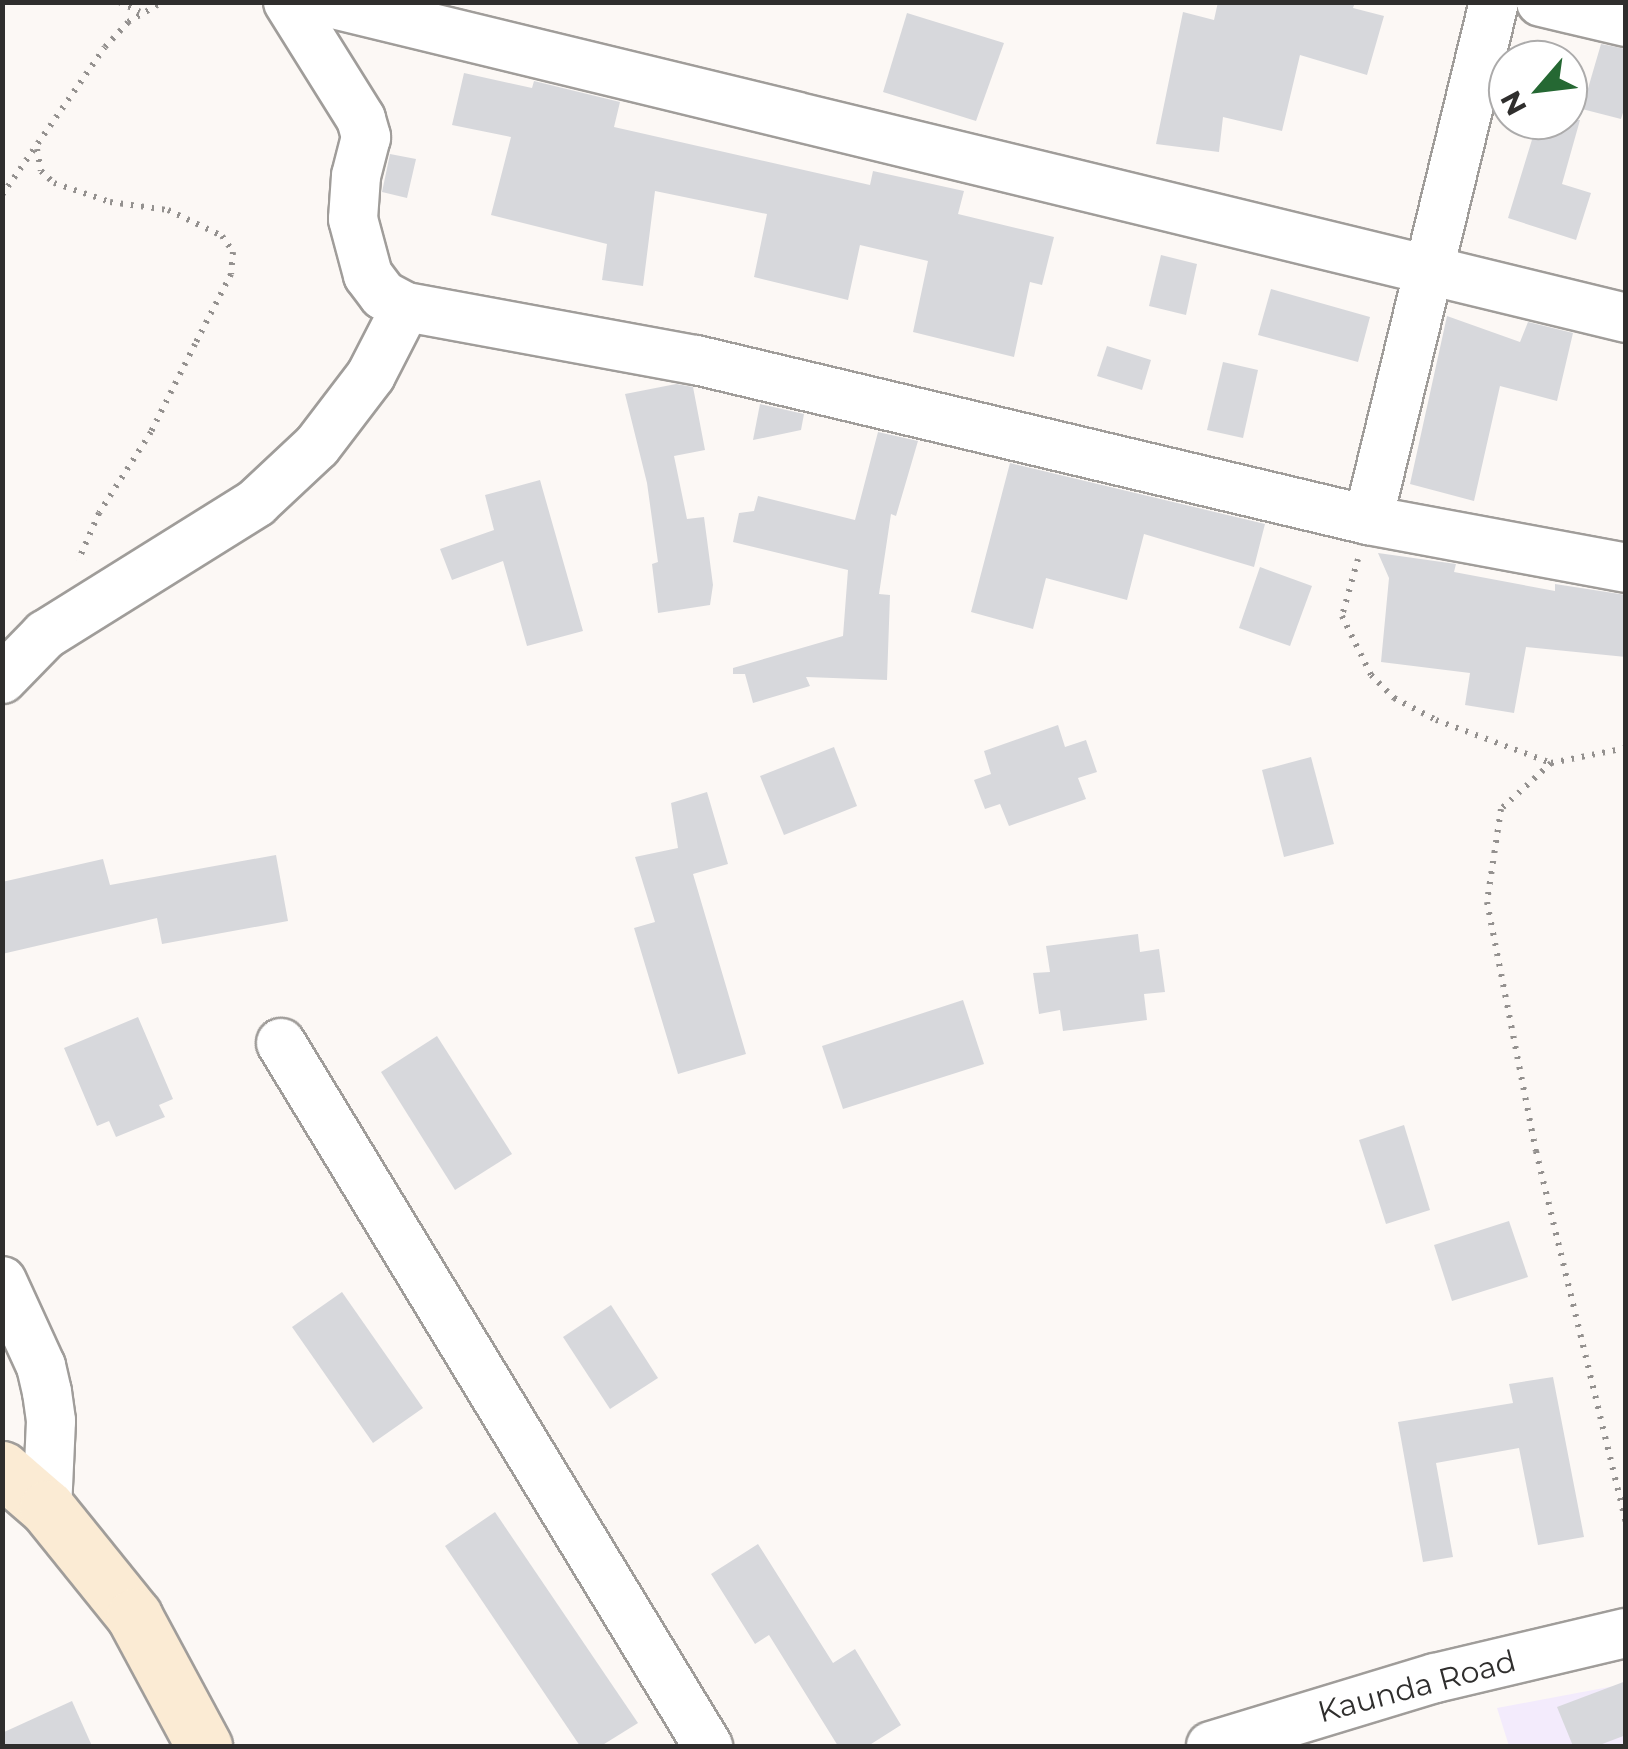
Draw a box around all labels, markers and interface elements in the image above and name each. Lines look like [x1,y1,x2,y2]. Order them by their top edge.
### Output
north arrow [1488,40,1588,140]
text: N [1493,85,1534,121]
street label: Kaunda Road [1314,1643,1520,1731]

